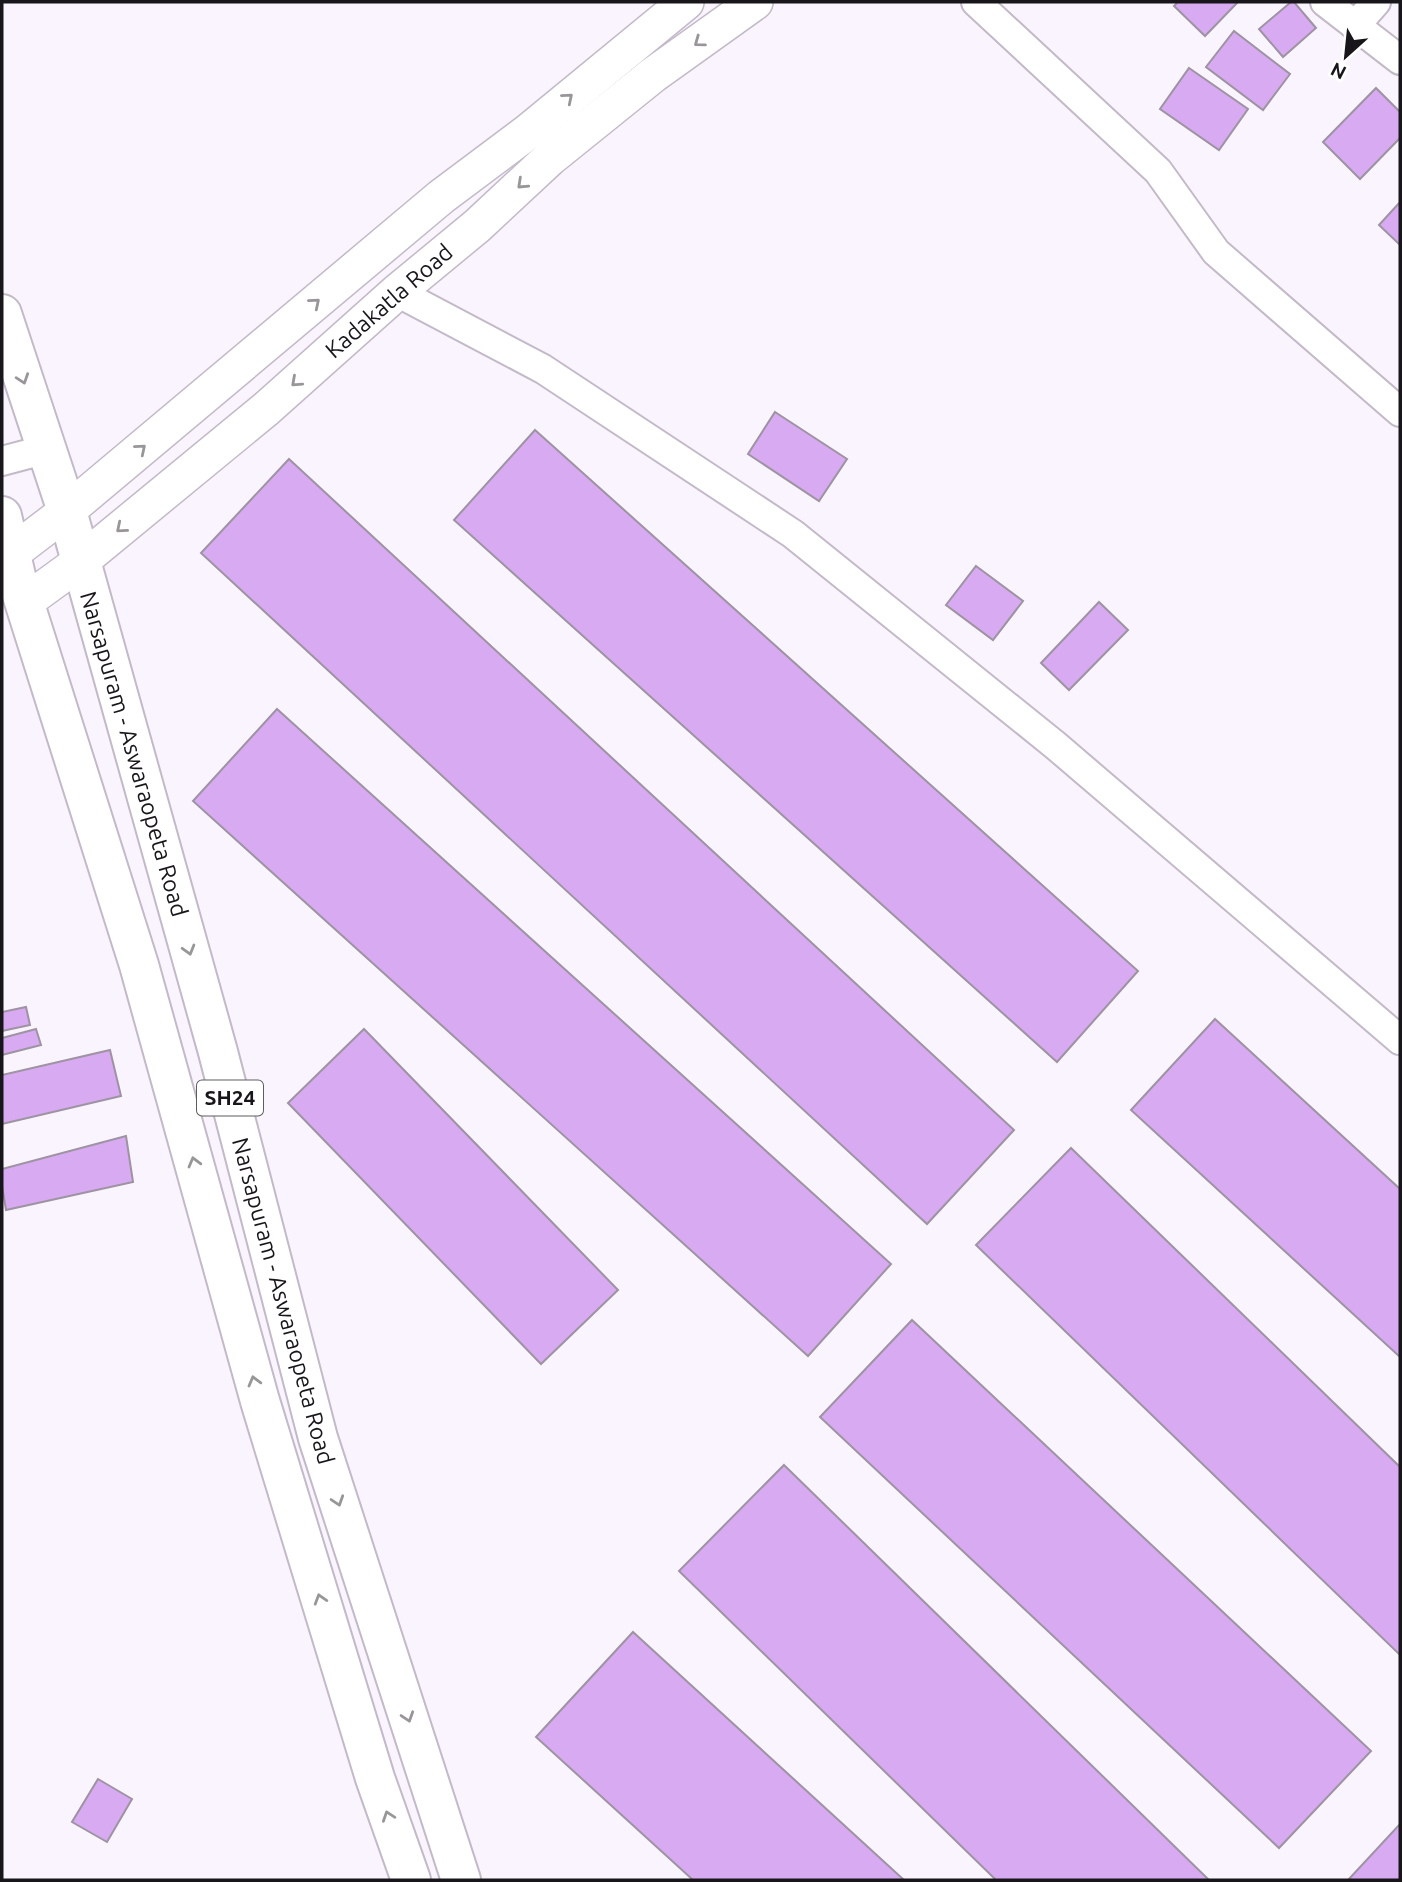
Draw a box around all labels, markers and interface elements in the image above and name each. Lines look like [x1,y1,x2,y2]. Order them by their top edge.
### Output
north arrow [1311,21,1381,91]
one-way arrow [694,34,707,46]
text: N [1327,58,1350,84]
one-way arrow [560,94,573,106]
one-way arrow [517,176,530,189]
street label: Kadakatla Road [320,239,457,362]
one-way arrow [307,299,320,311]
one-way arrow [15,372,30,384]
one-way arrow [291,374,304,386]
one-way arrow [133,445,146,457]
one-way arrow [117,520,129,533]
street label: Narsapuram - Aswaraopeta Road [76,588,193,919]
one-way arrow [181,944,195,956]
road number: SH24 [197,1080,263,1116]
street label: Narsapuram - Aswaraopeta Road [228,1135,339,1467]
one-way arrow [188,1156,202,1168]
one-way arrow [248,1375,263,1387]
one-way arrow [330,1494,344,1506]
one-way arrow [314,1593,329,1605]
one-way arrow [399,1711,414,1723]
one-way arrow [382,1810,396,1822]

